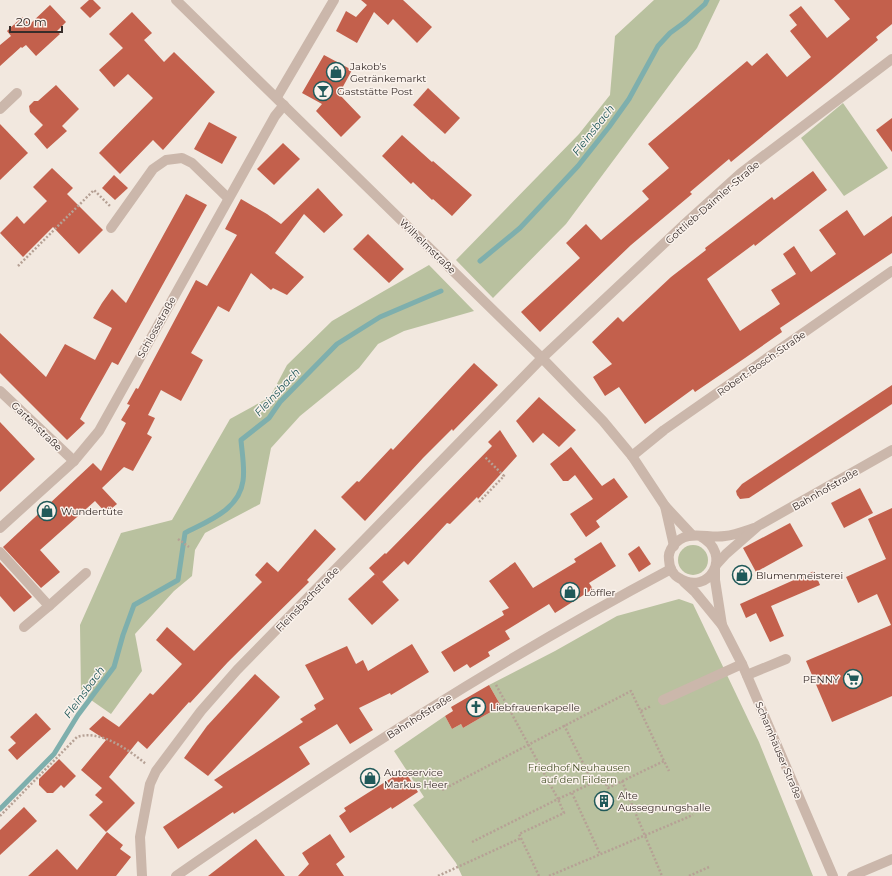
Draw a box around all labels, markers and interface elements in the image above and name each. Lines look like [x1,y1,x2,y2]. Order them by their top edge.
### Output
scale bar [10,8,62,34]
text: 20 m [16,14,47,29]
place label: Jakob's Getränkemarkt [349,60,426,85]
shop icon: Jakob's Getränkemarkt [325,61,347,83]
bar icon: Gaststätte Post [312,80,334,102]
place label: Gaststätte Post [337,85,413,98]
water label: Fleinsbach [569,102,617,158]
street label: Gottlieb-Daimler-Straße [663,158,762,247]
street label: Wilhelmstraße [397,216,459,277]
street label: Schlossstraße [134,294,179,360]
street label: Robert-Bosch-Straße [714,328,808,399]
water label: Fleinsbach [251,365,303,419]
street label: Gartenstraße [9,399,65,454]
street label: Bahnhofstraße [790,465,861,514]
shop icon: Wundertüte [36,500,58,522]
place label: Wundertüte [61,505,123,518]
street label: Fleinsbachstraße [273,564,342,635]
shop icon: Blumenmeisterei [731,564,753,586]
place label: Blumenmeisterei [756,569,843,582]
shop icon: Löffler [559,581,581,603]
place label: Löffler [584,586,616,599]
water label: Fleinsbach [60,663,108,721]
supermarket icon: PENNY [842,668,864,690]
place label: PENNY [803,673,840,686]
street label: Bahnhofstraße [384,691,454,742]
church icon: Liebfrauenkapelle [465,696,487,718]
street label: Scharnhäuser Straße [752,700,805,801]
place label: Liebfrauenkapelle [490,701,580,714]
park label: Friedhof Neuhausen auf den Fildern [528,761,630,786]
place label: Autoservice Markus Heer [384,766,448,791]
shop icon: Autoservice Markus Heer [359,767,381,789]
place label: Alte Aussegnungshalle [618,789,711,814]
building icon: Alte Aussegnungshalle [593,790,615,812]

